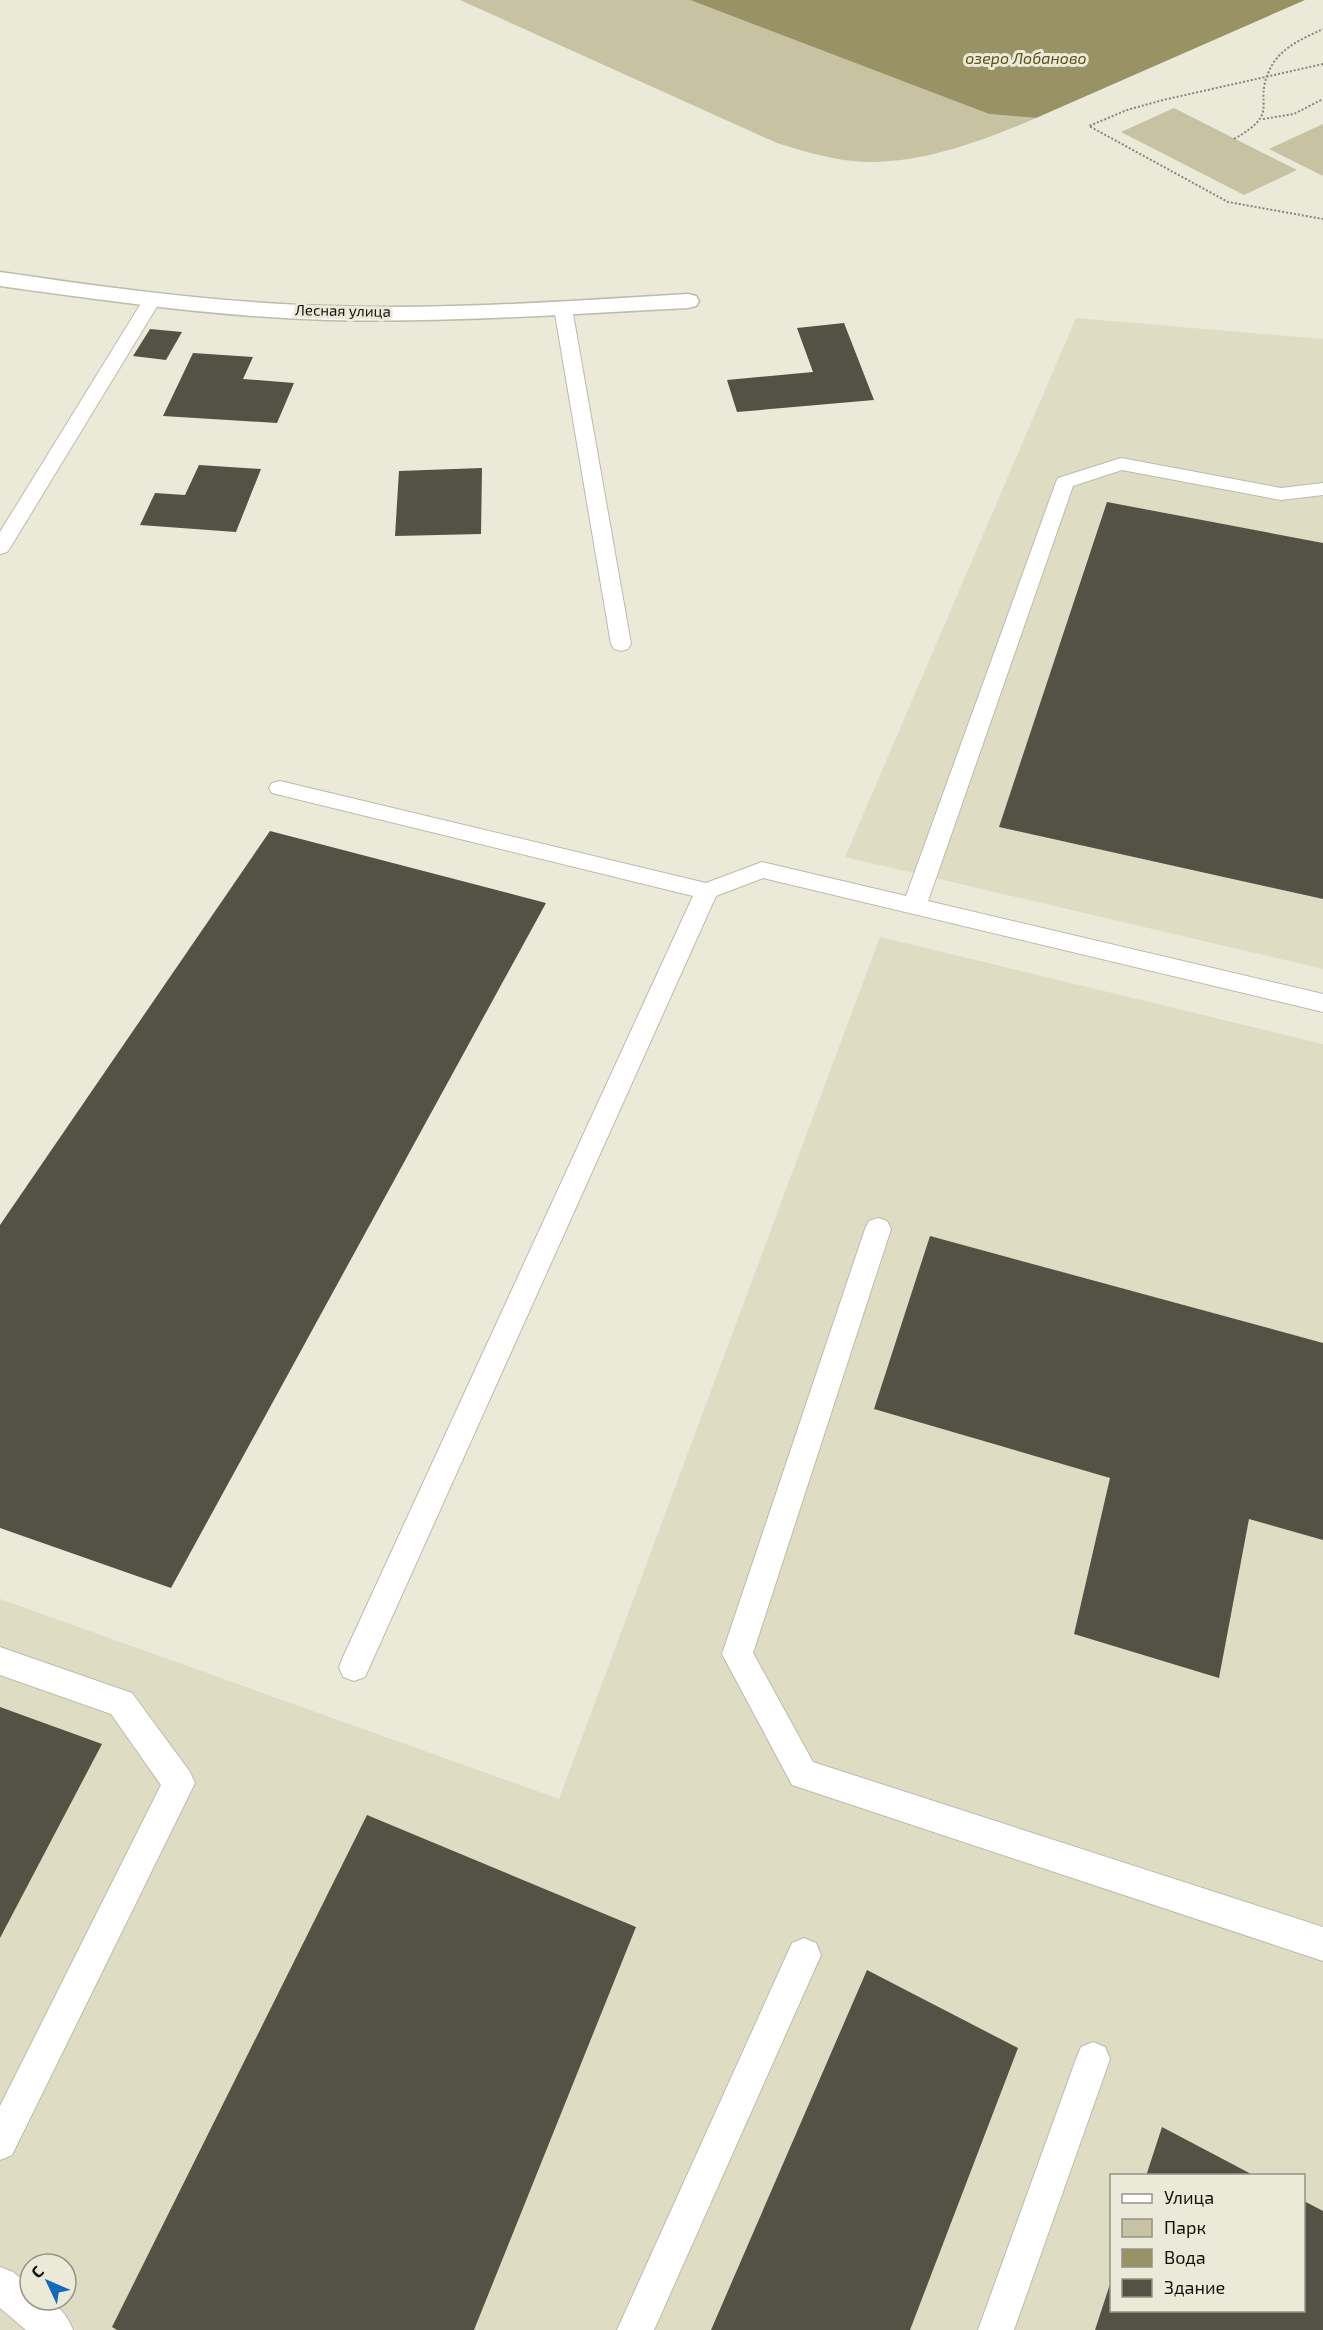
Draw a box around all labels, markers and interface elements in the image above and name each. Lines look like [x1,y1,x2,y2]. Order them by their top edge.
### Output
water label: озеро Лобаново [965,48,1087,67]
street label: Лесная улица [295,300,391,321]
legend [1110,2174,1305,2312]
text: Улица [1164,2186,1214,2208]
text: Парк [1164,2216,1206,2238]
text: Вода [1164,2246,1206,2268]
north arrow [18,2252,78,2312]
text: С [27,2261,47,2281]
text: Здание [1164,2276,1225,2298]

